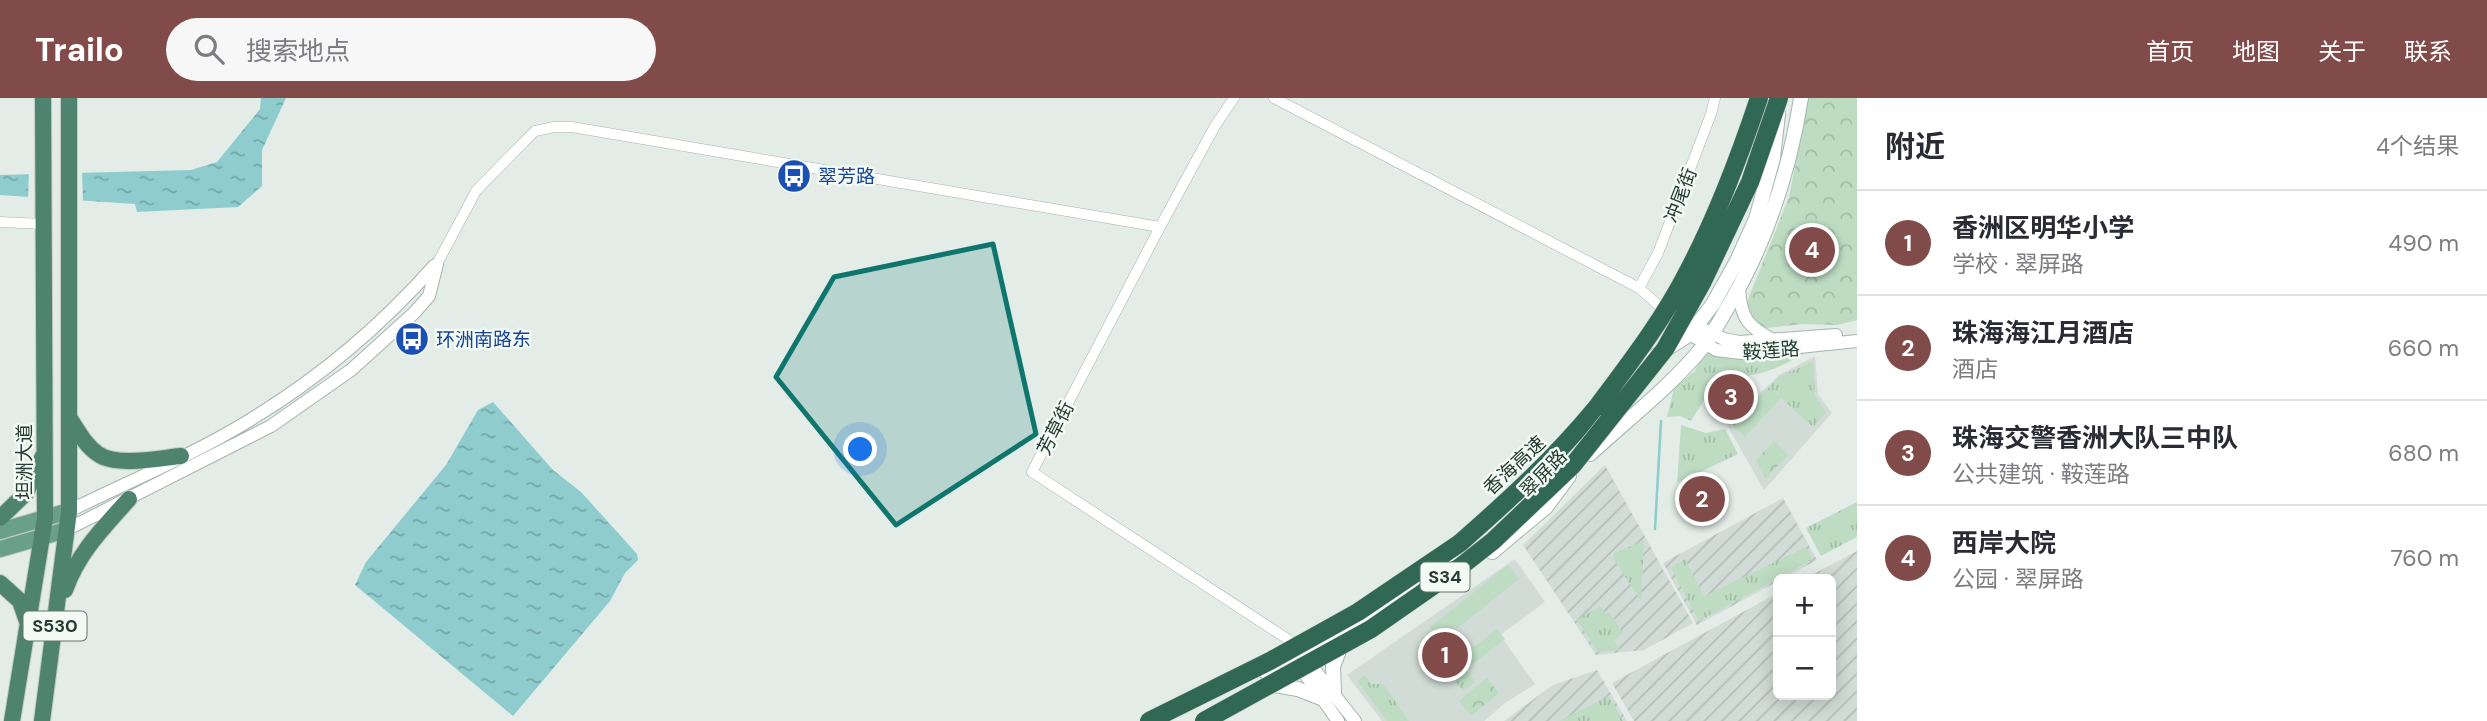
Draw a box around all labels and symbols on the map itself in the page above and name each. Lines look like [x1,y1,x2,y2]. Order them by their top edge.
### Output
bus stop icon: 翠芳路 [775,157,813,195]
place label: 翠芳路 [818,164,875,189]
street label: 冲尾街 [1659,164,1702,226]
pin: 4 [1789,224,1835,276]
bus stop icon: 环洲南路东 [393,320,431,358]
place label: 环洲南路东 [436,327,531,352]
street label: 鞍莲路 [1742,336,1800,365]
pin: 3 [1708,371,1754,423]
street label: 芳草街 [1031,397,1080,459]
street label: 坦洲大道 [12,424,37,500]
street label: 香海高速 [1478,430,1551,500]
your location [843,432,877,466]
street label: 翠屏路 [1515,444,1572,503]
pin: 2 [1679,473,1725,525]
road number: S34 [1420,562,1470,592]
road number: S530 [23,612,86,640]
pin: 1 [1422,629,1468,681]

